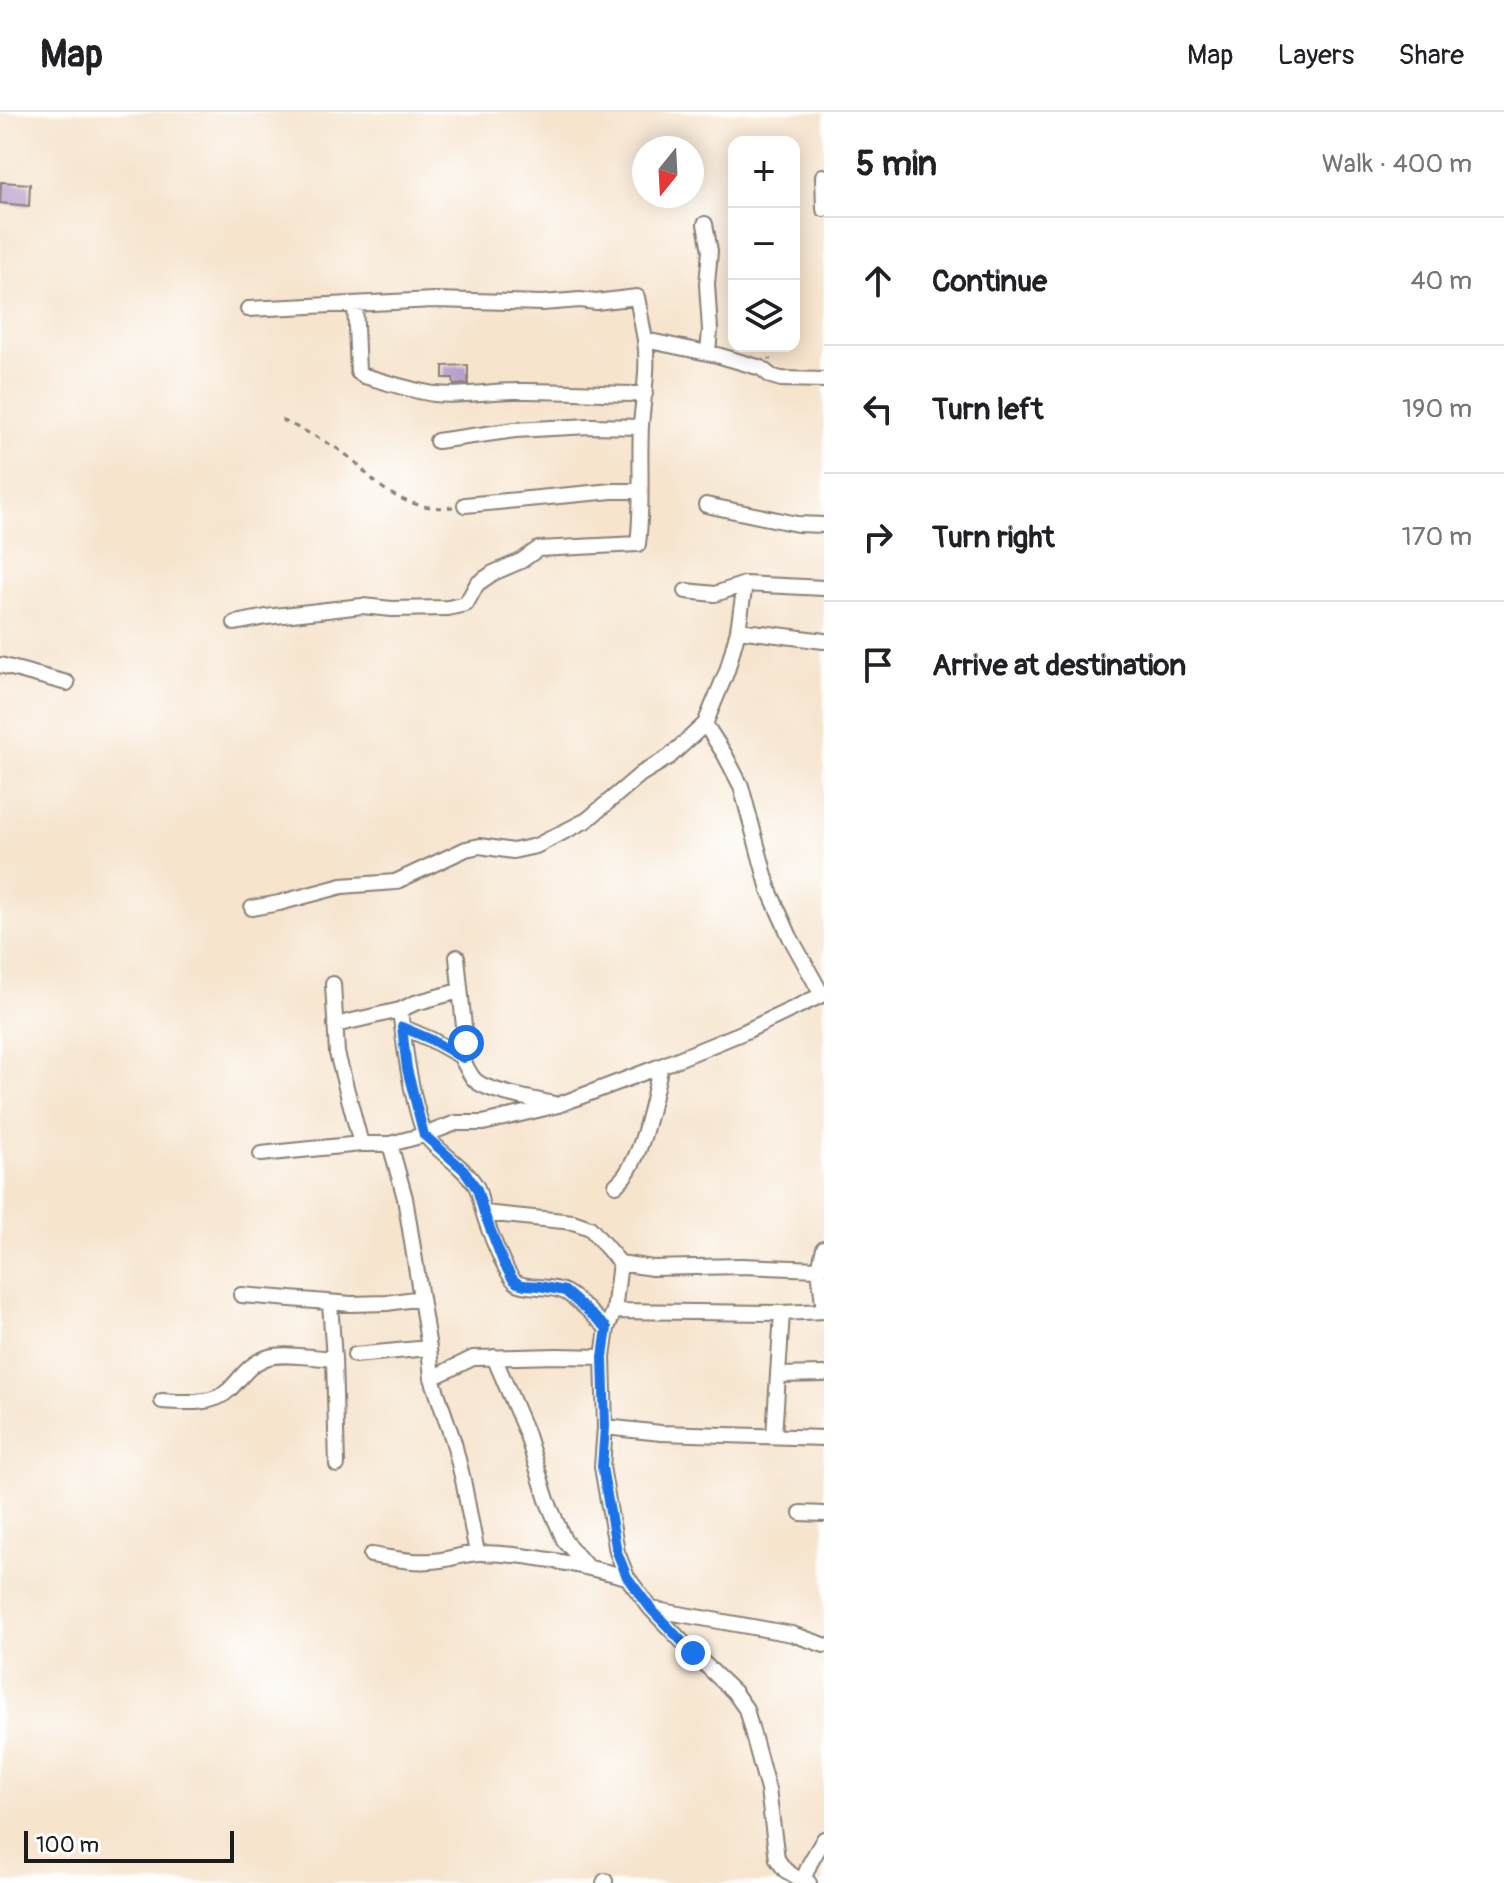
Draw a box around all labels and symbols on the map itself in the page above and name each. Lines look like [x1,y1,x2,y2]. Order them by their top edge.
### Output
north arrow [632,136,704,208]
route start [448,1025,484,1061]
route end [675,1635,711,1671]
scale bar [24,1827,234,1863]

